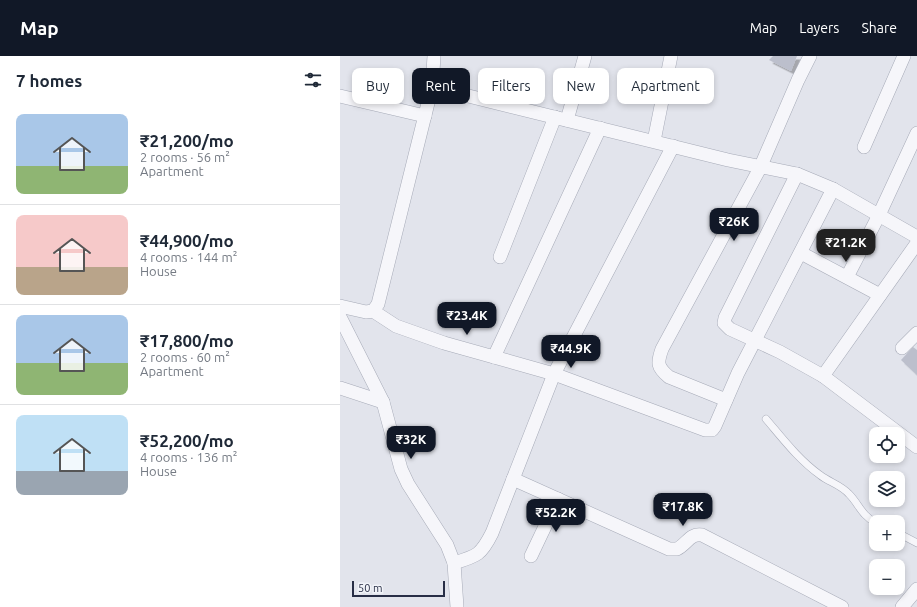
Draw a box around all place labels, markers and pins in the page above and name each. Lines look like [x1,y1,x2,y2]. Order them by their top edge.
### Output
pin: ₹26K [710,208,758,242]
pin: ₹21.2K [813,229,879,263]
pin: ₹23.4K [434,302,500,336]
pin: ₹44.9K [538,335,604,369]
pin: ₹32K [387,426,435,460]
pin: ₹17.8K [650,493,716,527]
pin: ₹52.2K [523,499,589,533]

